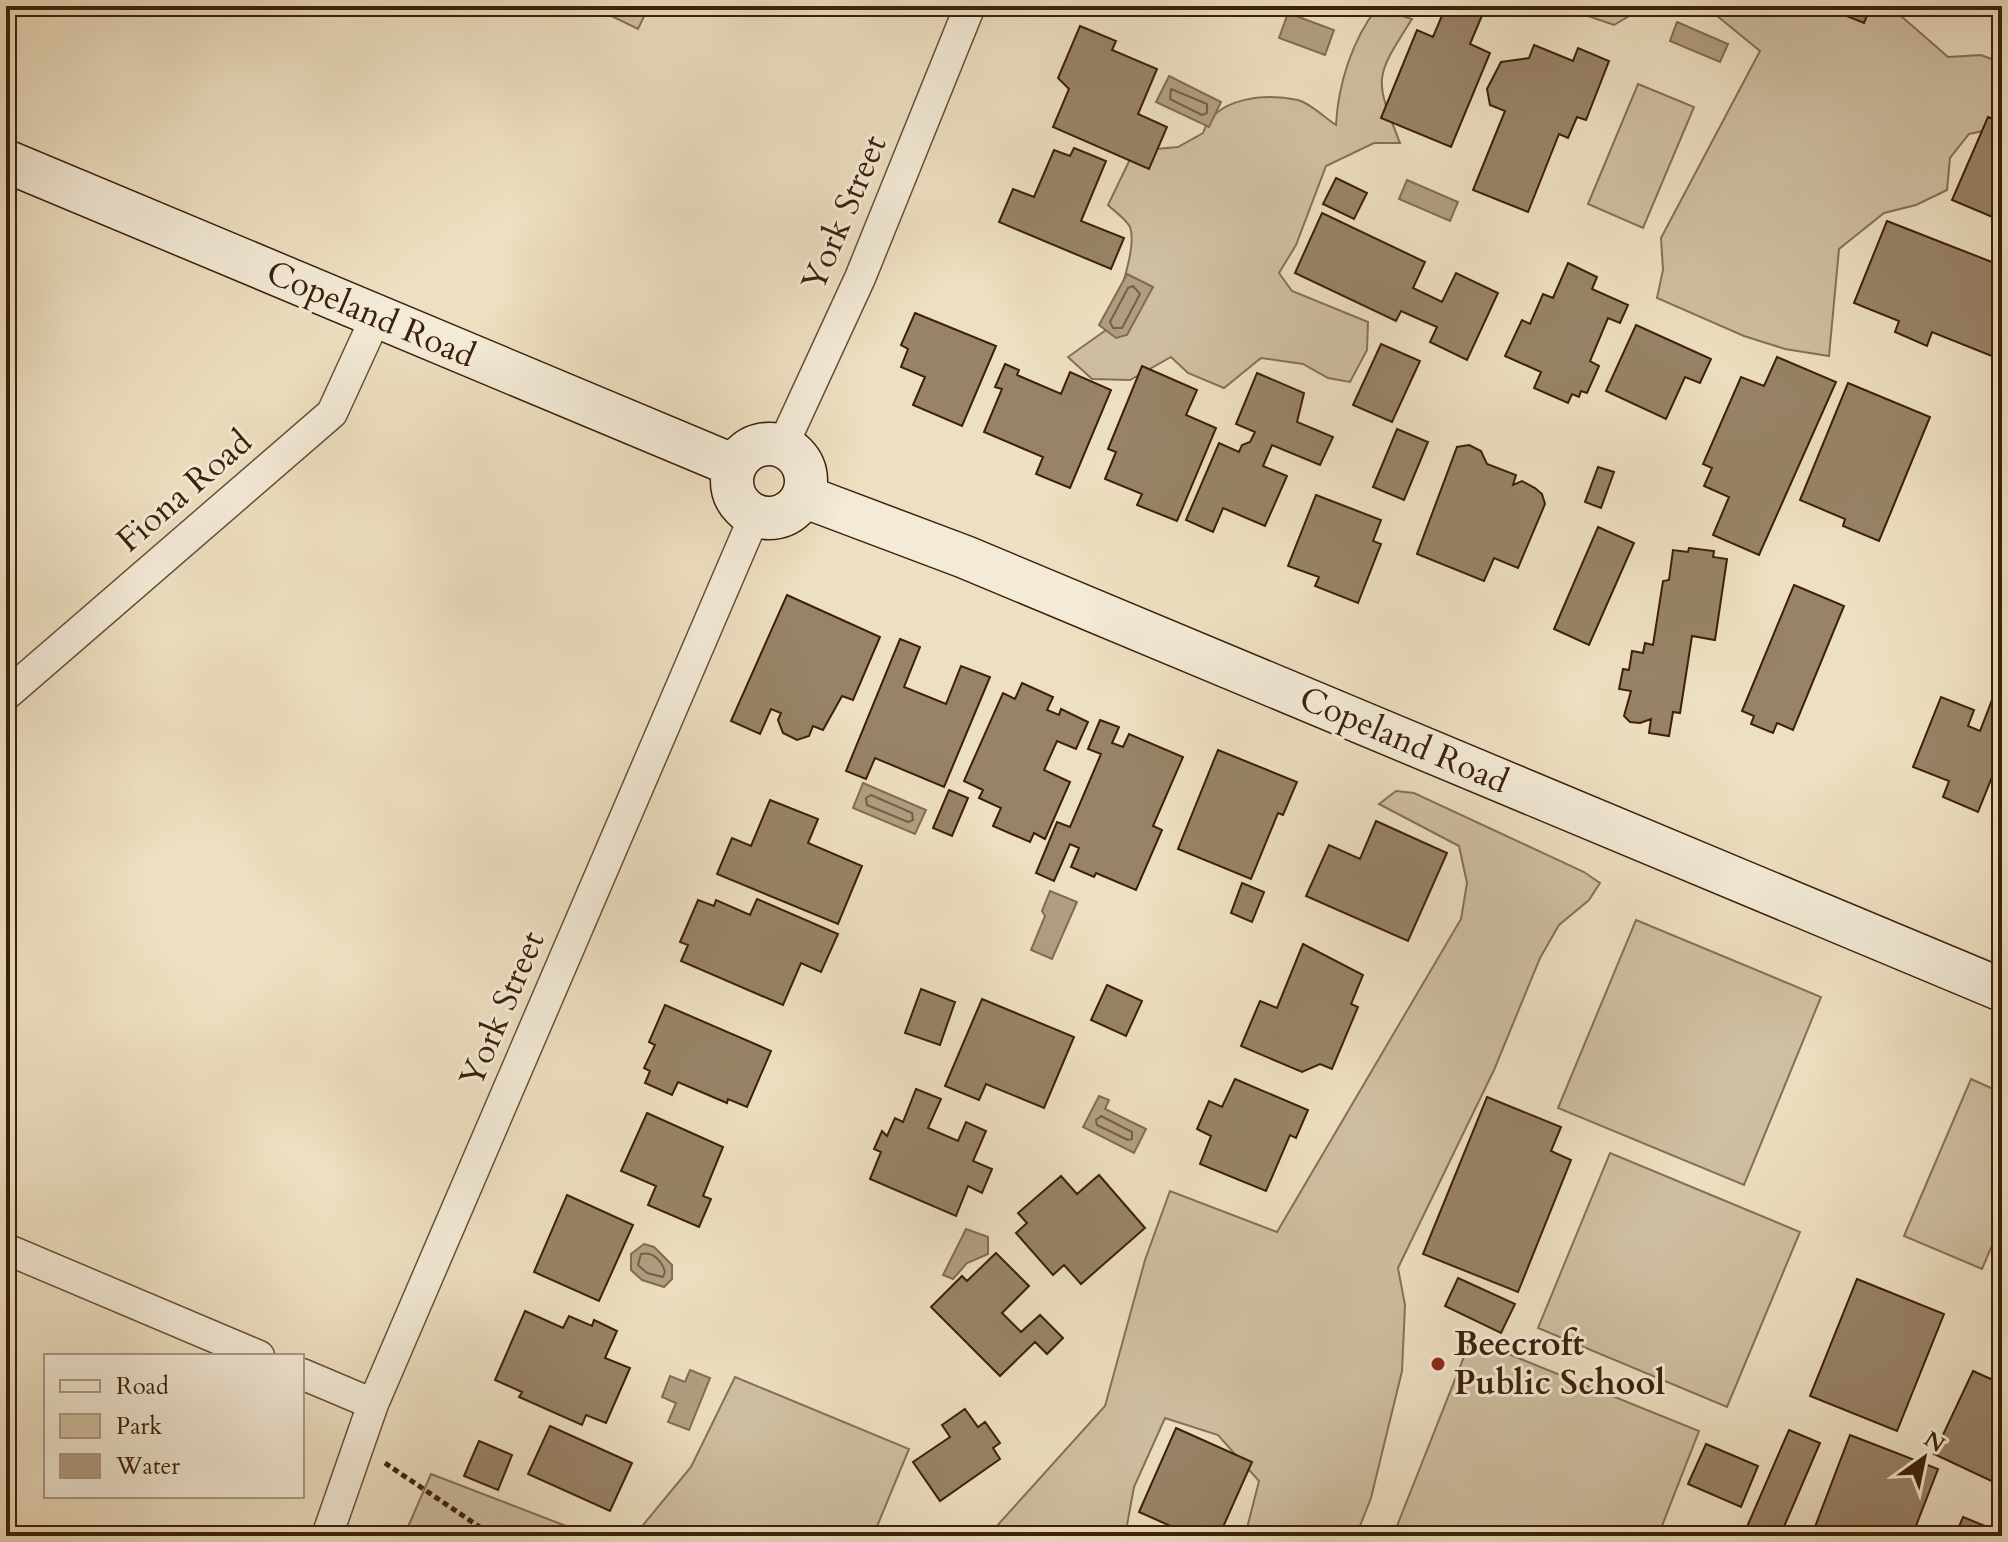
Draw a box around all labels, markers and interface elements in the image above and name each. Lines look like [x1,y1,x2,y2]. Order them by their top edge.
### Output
street label: York Street [791,128,898,298]
street label: Copeland Road [260,249,482,379]
street label: Fiona Road [107,419,261,563]
street label: Copeland Road [1293,675,1515,805]
street label: York Street [449,924,556,1094]
place label: Beecroft Public School [1454,1321,1665,1406]
legend [44,1354,304,1498]
marker: Beecroft Public School [1429,1355,1447,1373]
text: Road [116,1370,169,1403]
text: Park [116,1410,162,1443]
north arrow [1884,1418,1964,1498]
text: N [1918,1424,1951,1460]
text: Water [115,1450,180,1483]

